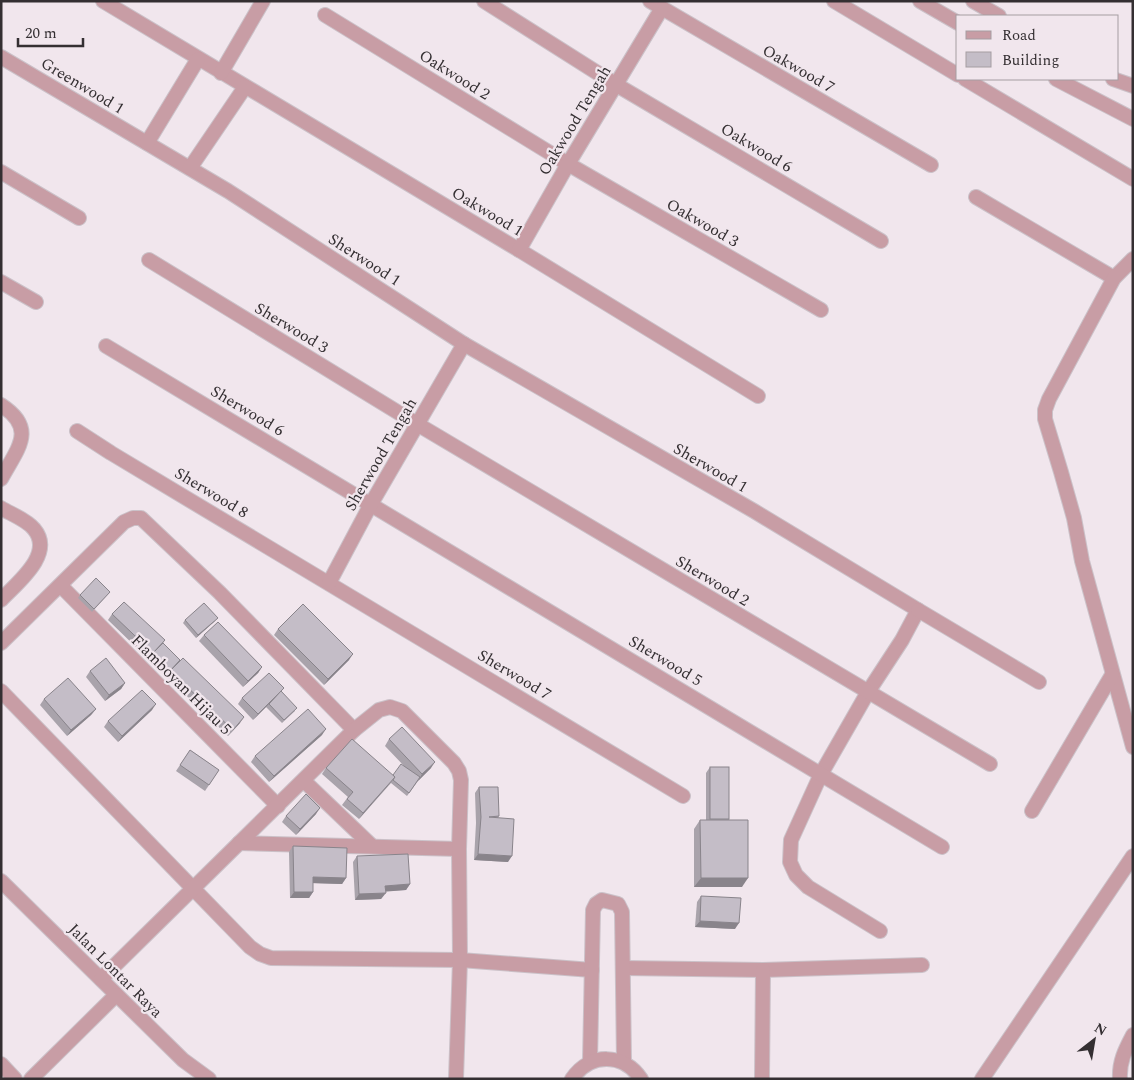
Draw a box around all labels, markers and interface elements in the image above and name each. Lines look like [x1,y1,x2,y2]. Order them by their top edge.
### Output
scale bar [18,15,82,47]
legend [956,15,1119,80]
text: 20 m [25,22,57,45]
text: Road [1002,24,1036,47]
street label: Oakwood 7 [758,38,839,99]
street label: Oakwood 2 [414,43,495,106]
text: Building [1002,49,1059,72]
street label: Greenwood 1 [36,51,129,120]
street label: Oakwood Tengah [532,61,617,180]
street label: Oakwood 6 [716,117,797,179]
street label: Oakwood 1 [447,181,528,243]
street label: Oakwood 3 [662,192,743,253]
street label: Sherwood 1 [323,227,406,292]
street label: Sherwood 3 [250,296,333,359]
street label: Sherwood 6 [206,379,289,442]
street label: Sherwood Tengah [339,394,423,515]
street label: Sherwood 1 [669,437,752,499]
street label: Sherwood 8 [170,461,253,524]
street label: Sherwood 2 [671,549,754,612]
street label: Flamboyan Hijau 5 [125,629,237,741]
street label: Sherwood 5 [624,629,707,692]
street label: Sherwood 7 [473,643,556,706]
street label: Jalan Lontar Raya [63,918,168,1024]
north arrow [1069,1015,1119,1065]
text: N [1090,1017,1111,1041]

